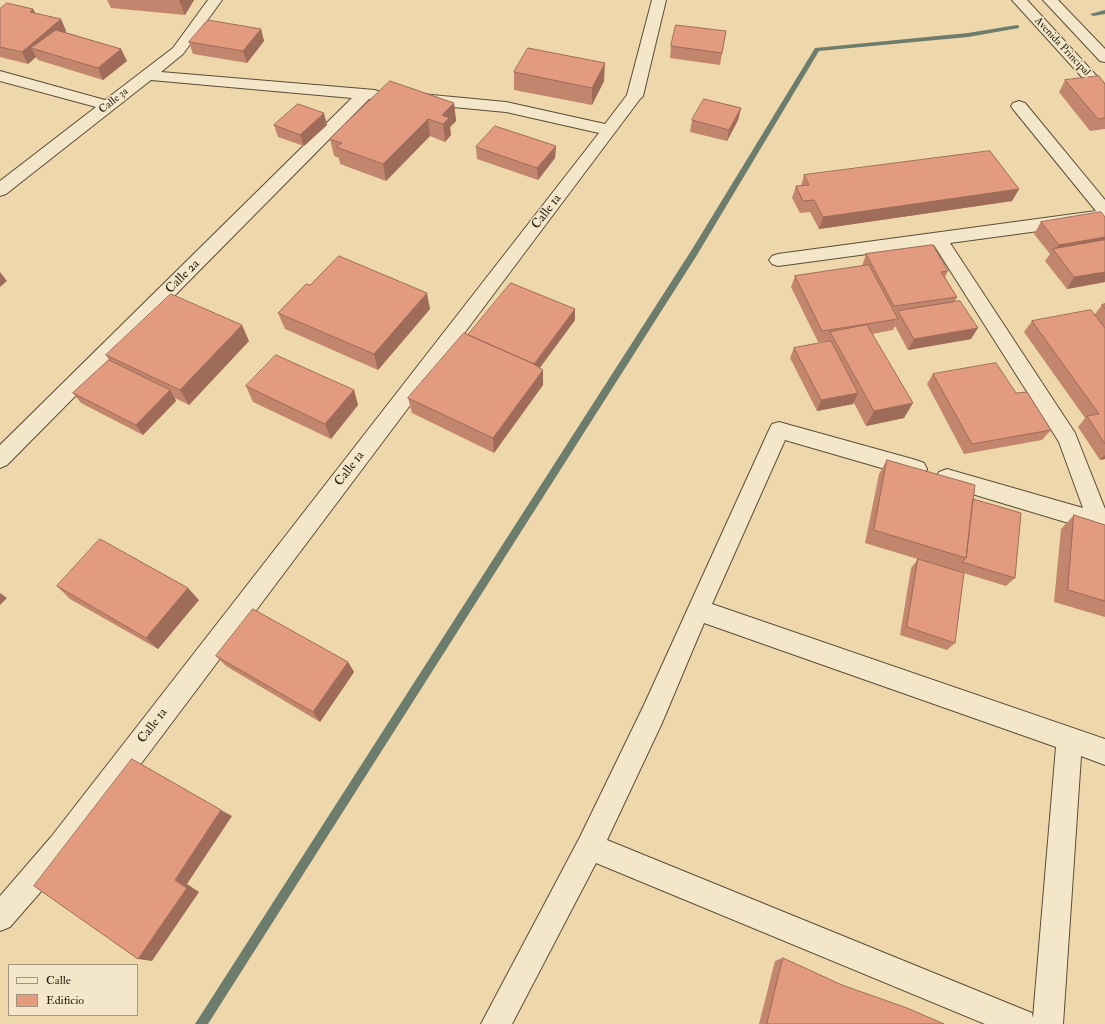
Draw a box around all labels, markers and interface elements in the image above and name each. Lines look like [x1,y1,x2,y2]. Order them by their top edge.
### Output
street label: Avenida Principal [1031,15,1093,79]
street label: Calle 3a [97,85,131,117]
street label: Calle 1a [529,192,565,232]
street label: Calle 2a [163,257,203,297]
street label: Calle 1a [332,449,368,489]
street label: Calle 1a [135,706,171,746]
legend [8,964,138,1016]
text: Calle [46,973,71,988]
text: Edificio [46,993,84,1008]

